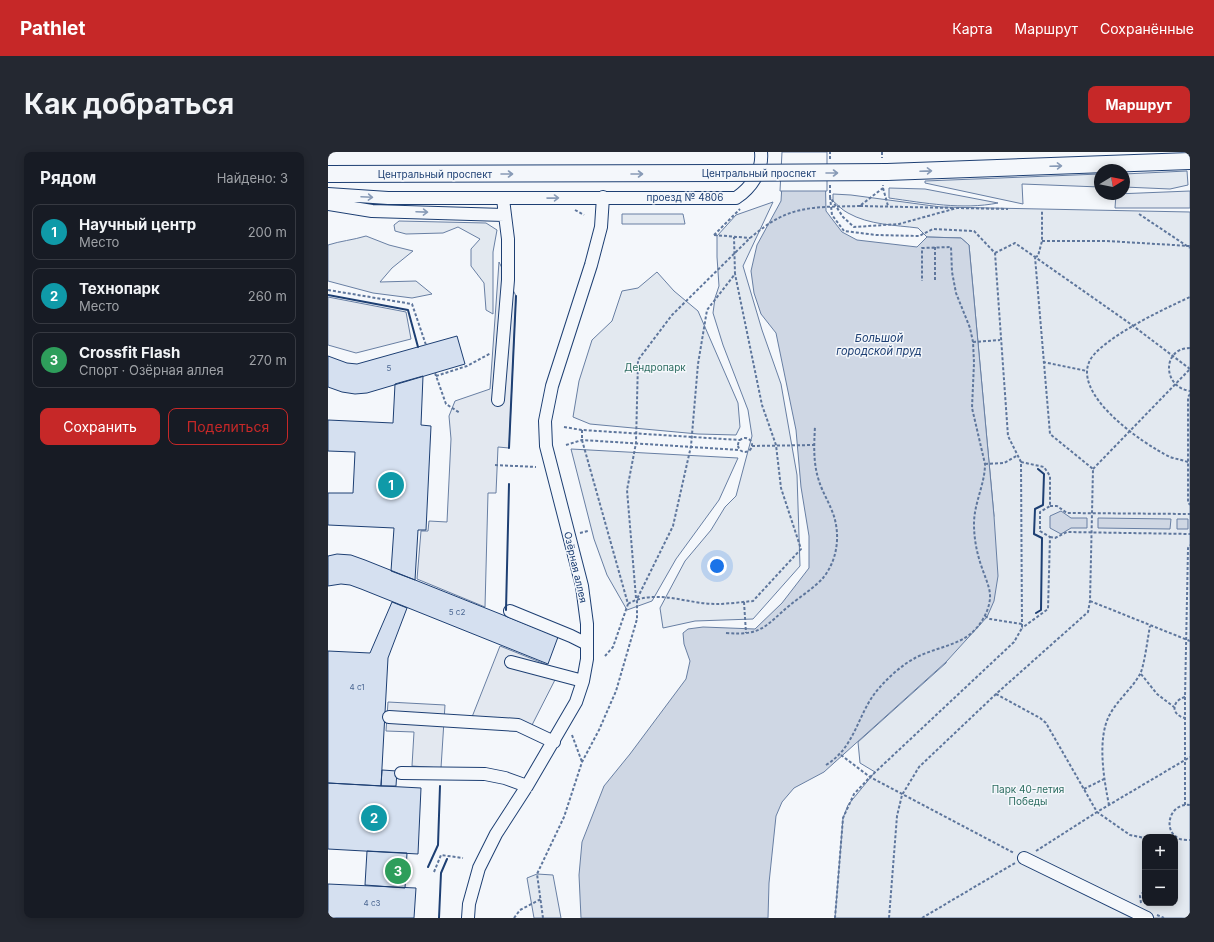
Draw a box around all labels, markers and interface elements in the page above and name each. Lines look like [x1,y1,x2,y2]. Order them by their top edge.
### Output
text: Pathlet [20,17,85,40]
text: Карта [952,20,993,37]
text: Маршрут [1015,20,1078,37]
text: Сохранённые [1100,20,1194,37]
button: Маршрут [1088,86,1190,123]
text: Как добраться [24,87,234,121]
one-way arrow [1049,162,1062,170]
north arrow [1094,164,1130,200]
street label: Центральный проспект [702,167,817,179]
one-way arrow [919,167,932,175]
text: Рядом [40,168,96,188]
street label: Центральный проспект [378,168,493,180]
one-way arrow [825,169,838,177]
text: Найдено: 3 [217,170,288,186]
one-way arrow [500,170,513,178]
one-way arrow [630,170,643,178]
street label: проезд № 4806 [647,191,723,203]
one-way arrow [360,193,373,200]
one-way arrow [546,194,559,202]
one-way arrow [415,208,428,216]
text: Научный центр [79,215,196,234]
text: 1 [51,224,57,240]
text: 200 m [248,224,287,240]
text: Место [79,234,119,250]
text: Технопарк [79,279,160,298]
text: 2 [50,288,58,304]
text: 260 m [248,288,287,304]
text: Место [79,298,119,314]
water label: Большой городской пруд [836,331,922,358]
text: Crossfit Flash [79,343,180,362]
text: 3 [50,352,58,368]
text: 270 m [249,352,287,368]
park label: Дендропарк [624,361,686,373]
text: Спорт · Озёрная аллея [79,362,224,378]
house number: 5 [387,363,392,373]
button: Сохранить [40,408,160,445]
button: Поделиться [168,408,288,445]
pin: 1 [378,470,404,500]
street label: Озёрная аллея [562,530,590,604]
your location [707,556,727,576]
house number: 5 с2 [449,607,465,617]
house number: 4 с1 [350,682,364,692]
park label: Парк 40-летия Победы [992,783,1064,807]
pin: 2 [361,803,387,833]
map controls [1142,834,1178,906]
button: + [1142,834,1178,870]
pin: 3 [385,856,411,886]
button: − [1142,870,1178,906]
house number: 4 с3 [364,898,381,908]

